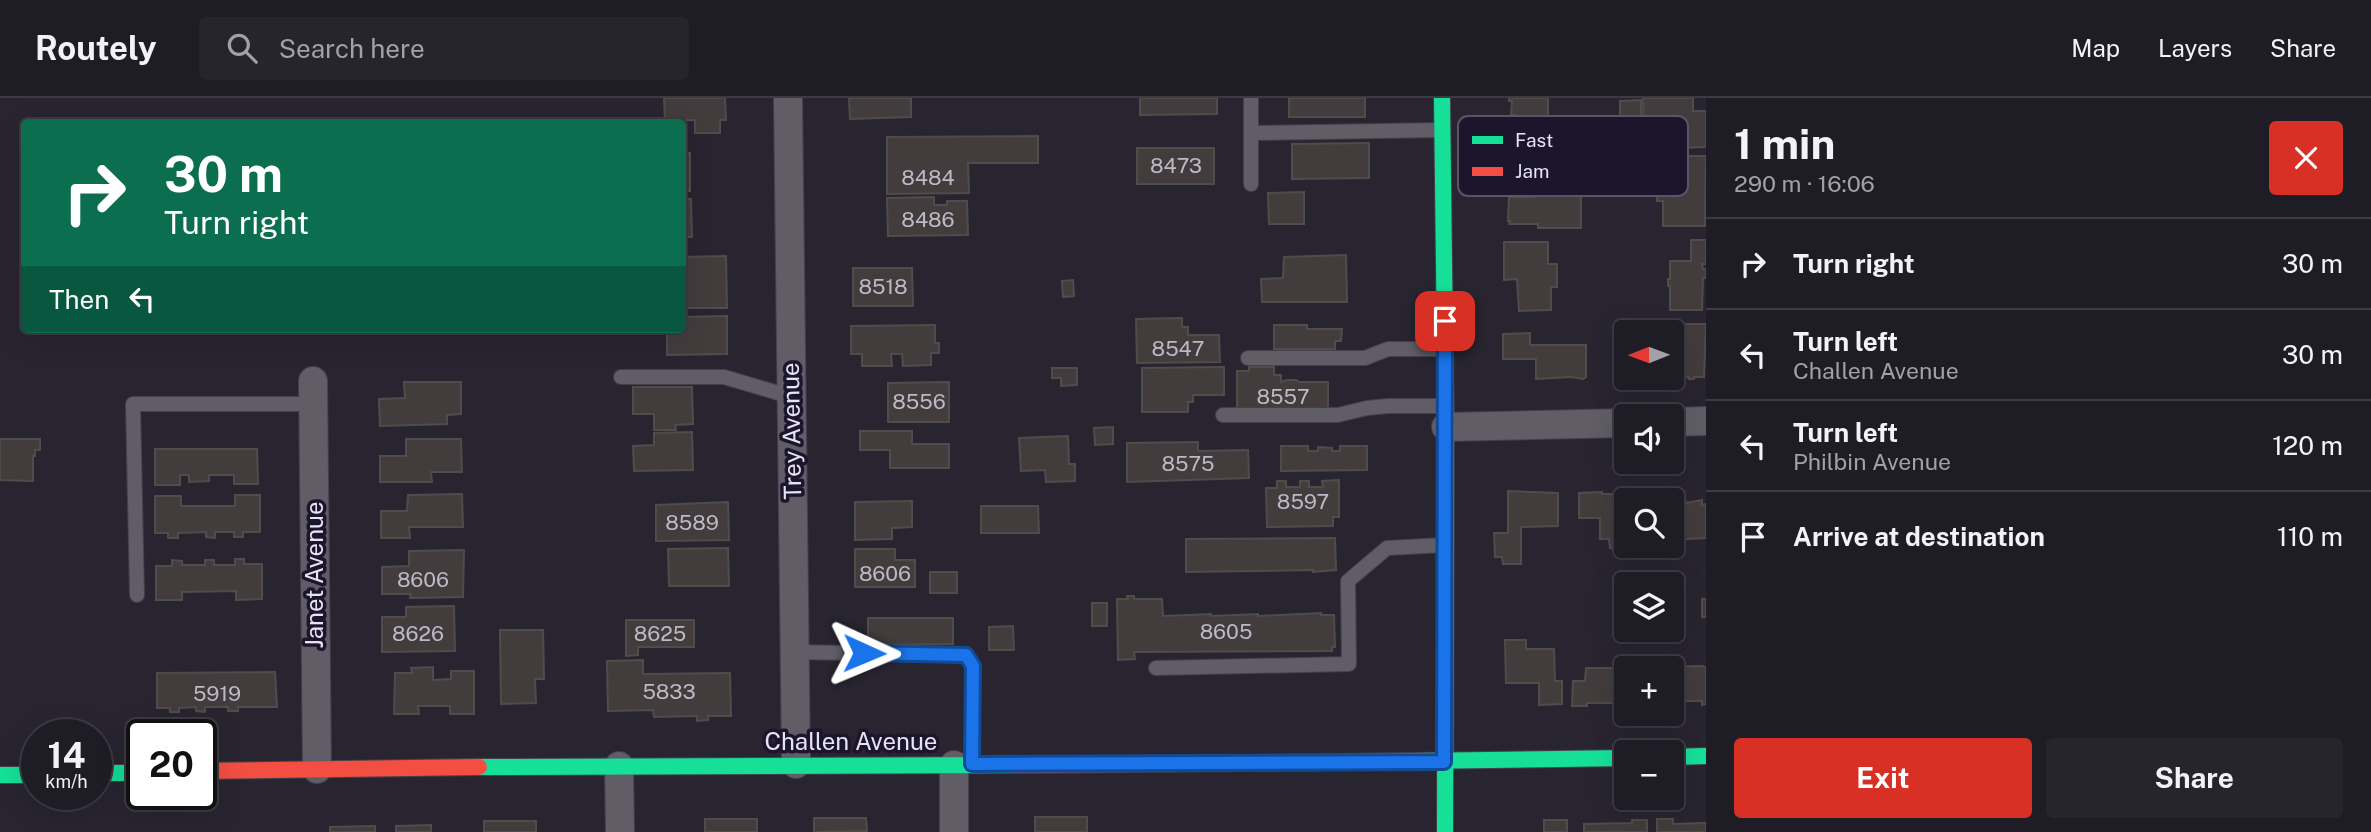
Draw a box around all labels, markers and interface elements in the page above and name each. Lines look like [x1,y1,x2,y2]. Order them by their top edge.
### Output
search box [199,17,689,80]
text: Routely [35,29,157,67]
icon: search [223,29,261,67]
text: Search here [279,33,425,64]
text: Map [2071,34,2120,62]
text: Layers [2158,34,2232,62]
text: Share [2270,34,2336,62]
legend [1458,116,1688,196]
text: 1 min [1734,119,1835,168]
button: close [2269,121,2343,195]
text: Fast [1515,129,1553,151]
text: 30 m [164,145,283,203]
icon: right [49,147,140,238]
house number: 8473 [1150,153,1202,178]
text: Jam [1515,160,1549,182]
house number: 8484 [901,165,955,190]
text: 290 m · 16:06 [1734,170,1875,197]
text: Turn right [164,204,309,241]
house number: 8486 [901,207,955,232]
icon: right [1734,245,1772,283]
text: Turn right [1793,248,1915,279]
text: 30 m [2282,248,2343,279]
house number: 8518 [858,274,908,299]
icon: left [123,280,161,318]
text: Then [49,284,109,315]
pin [1415,291,1475,351]
icon: arrive [1426,302,1464,340]
north arrow [1614,320,1684,390]
map controls [1614,320,1684,810]
text: Turn left [1793,326,1898,357]
house number: 8547 [1152,336,1204,361]
icon: left [1734,336,1772,374]
text: 30 m [2282,339,2343,370]
text: Challen Avenue [1793,357,1959,384]
street label: Trey Avenue [776,362,806,500]
house number: 8557 [1256,384,1310,409]
house number: 8556 [892,389,946,414]
button: sound [1614,404,1684,474]
text: Turn left [1793,417,1898,448]
icon: left [1734,427,1772,465]
text: 120 m [2272,430,2343,461]
text: Philbin Avenue [1793,448,1951,475]
house number: 8575 [1161,451,1215,476]
button: search [1614,488,1684,558]
house number: 8597 [1277,489,1329,514]
street label: Janet Avenue [300,501,328,649]
house number: 8589 [665,510,719,535]
icon: arrive [1734,518,1772,556]
text: Arrive at destination [1793,521,2045,552]
text: 110 m [2277,521,2343,552]
house number: 8606 [859,561,911,586]
house number: 8606 [397,567,449,592]
button: layers [1614,572,1684,642]
position arrow [827,616,901,690]
house number: 8605 [1200,619,1252,644]
house number: 8626 [392,621,444,646]
house number: 8625 [634,621,686,646]
button: + [1614,656,1684,726]
house number: 5833 [642,679,696,704]
house number: 5919 [193,681,241,706]
speed limit sign: 20 [126,719,217,810]
street label: Challen Avenue [765,727,937,755]
text: 14 [48,735,85,776]
button: Exit [1734,738,2032,818]
button: Share [2046,738,2343,818]
button: − [1614,740,1684,810]
text: km/h [45,771,88,792]

